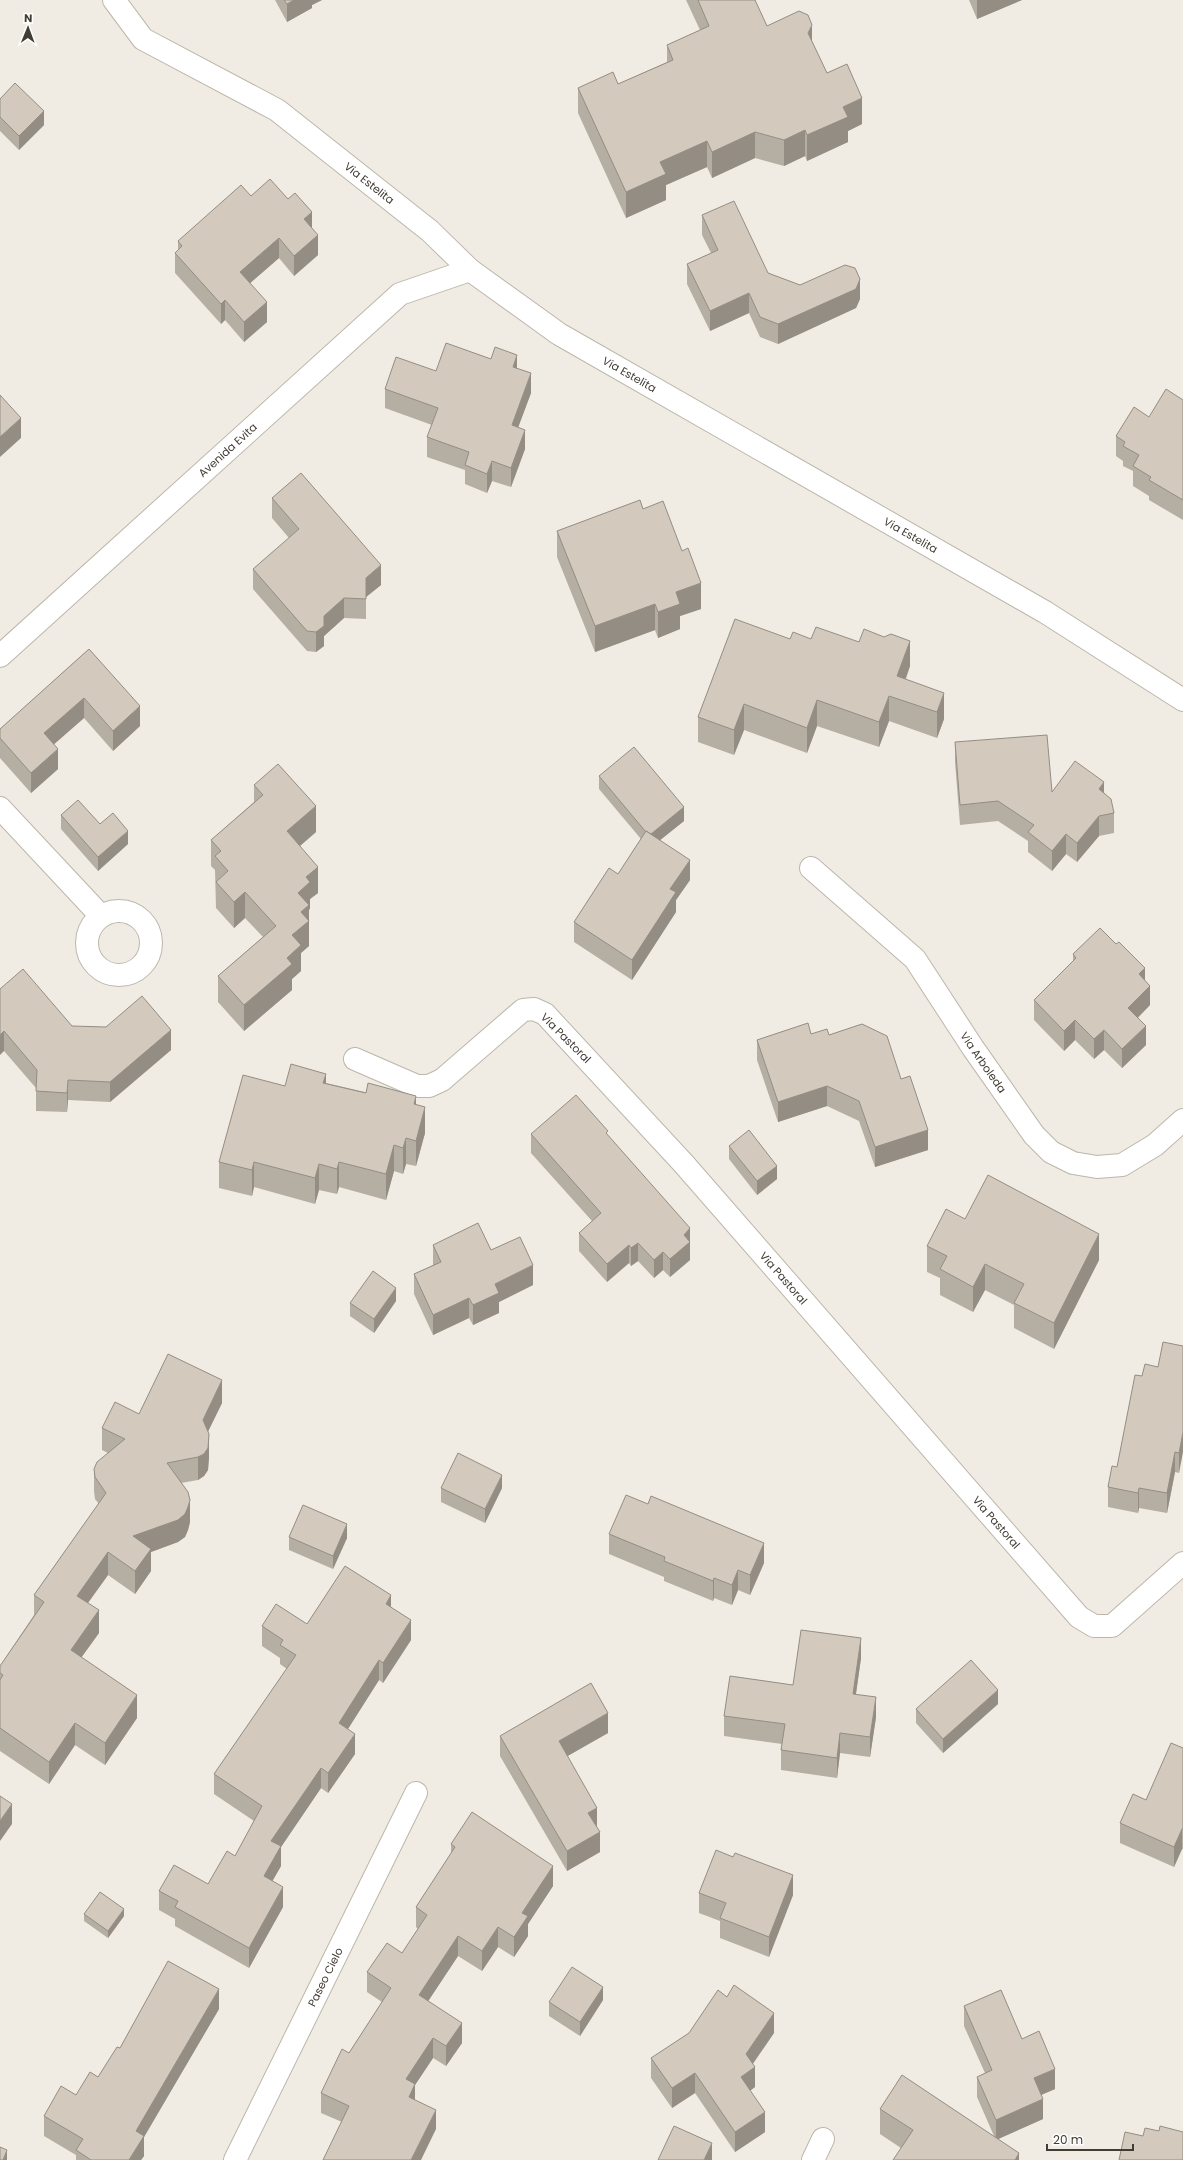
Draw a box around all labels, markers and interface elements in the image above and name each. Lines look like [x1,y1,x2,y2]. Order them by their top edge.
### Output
north arrow [8,8,48,48]
text: N [24,10,32,26]
street label: Via Estelita [341,158,398,208]
street label: Via Estelita [600,353,659,396]
street label: Avenida Evita [195,419,260,481]
street label: Via Estelita [881,513,941,557]
street label: Via Pastoral [537,1009,595,1067]
street label: Via Arboleda [957,1029,1010,1096]
street label: Via Pastoral [756,1248,811,1308]
street label: Via Pastoral [969,1492,1024,1552]
street label: Paseo Cielo [304,1945,347,2009]
scale bar [1047,2126,1133,2152]
text: 20 m [1053,2131,1083,2148]

